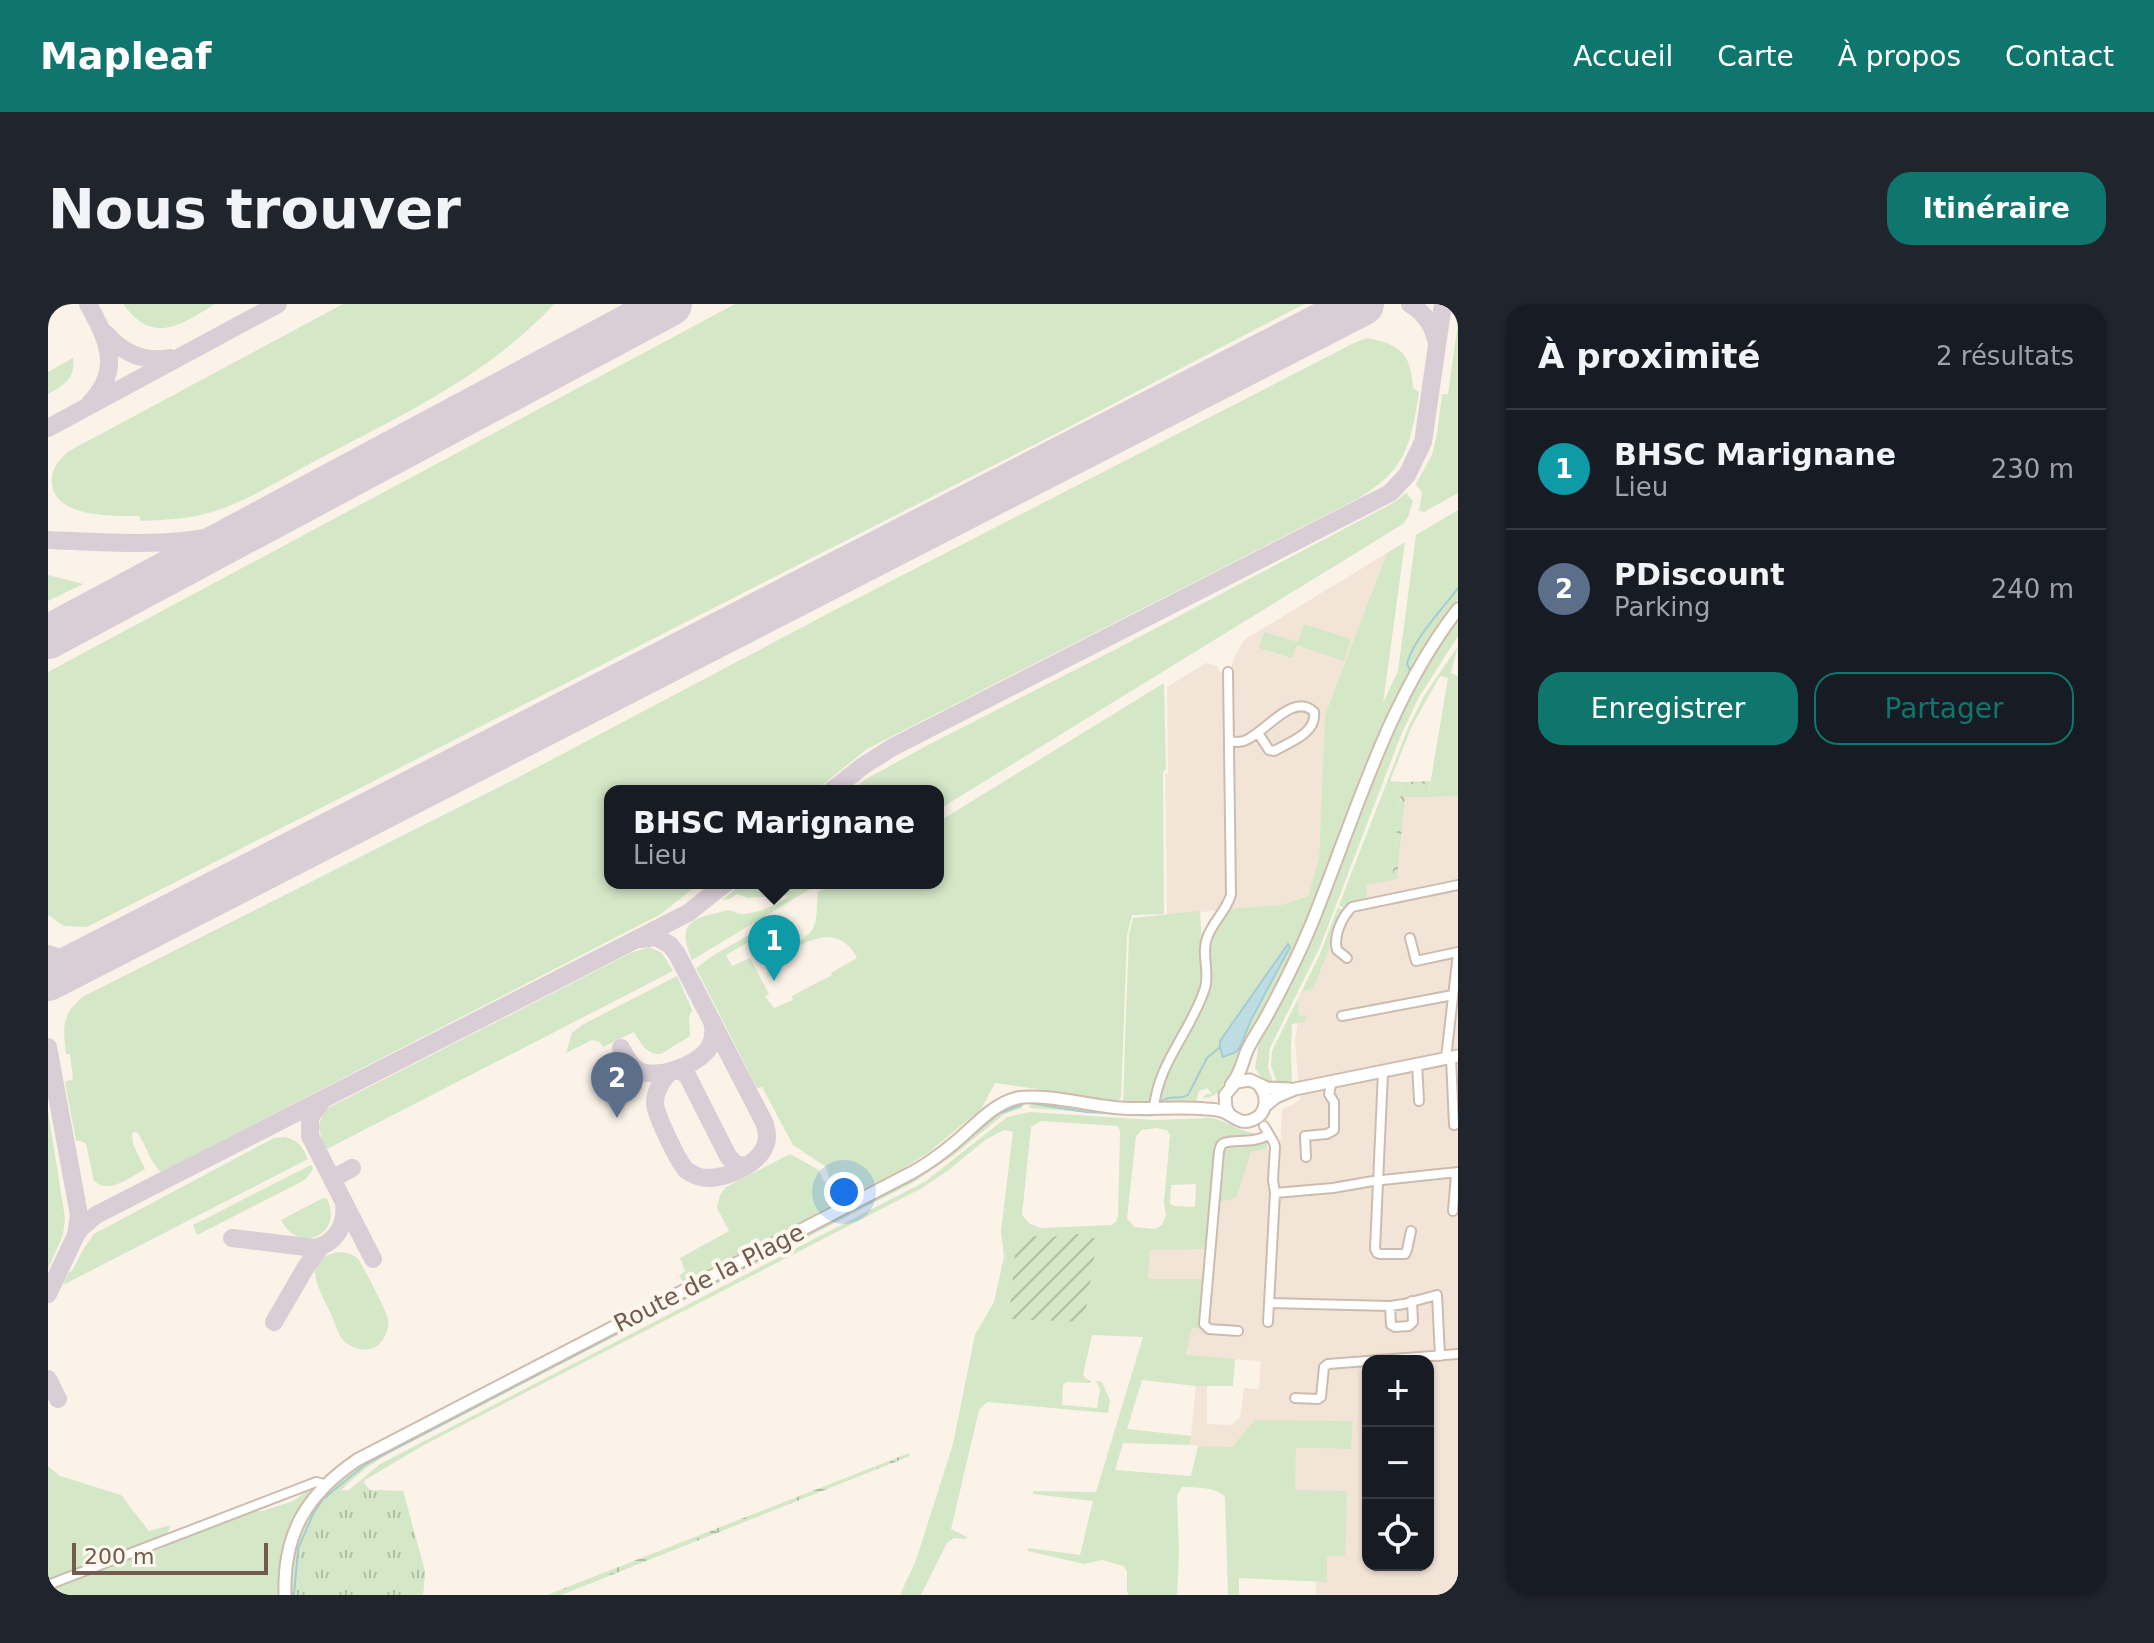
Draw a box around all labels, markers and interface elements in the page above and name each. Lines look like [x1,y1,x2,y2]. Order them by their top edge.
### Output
text: Mapleaf [40,34,212,78]
text: Accueil [1573,40,1673,73]
text: Carte [1717,40,1794,73]
text: À propos [1838,40,1961,73]
text: Contact [2005,40,2114,73]
button: Itinéraire [1887,172,2106,245]
text: Nous trouver [48,176,461,241]
text: À proximité [1538,336,1761,376]
text: 2 résultats [1936,341,2074,371]
text: BHSC Marignane [1614,437,1896,472]
text: 1 [1555,454,1573,484]
text: 230 m [1991,454,2074,484]
text: Lieu [1614,472,1668,502]
text: PDiscount [1614,557,1784,592]
text: 2 [1555,574,1573,604]
text: 240 m [1991,574,2074,604]
text: Parking [1614,592,1710,622]
button: Enregistrer [1538,672,1798,745]
button: Partager [1814,672,2074,745]
popup [604,785,944,889]
text: BHSC Marignane [633,805,915,840]
text: Lieu [633,840,687,870]
pin: 1 [748,915,800,981]
pin: 2 [591,1052,643,1118]
your location [824,1172,864,1212]
street label: Route de la Plage [609,1218,809,1338]
map controls [1362,1355,1434,1571]
button: + [1362,1355,1434,1427]
button: − [1362,1427,1434,1499]
button: locate [1362,1499,1434,1571]
scale bar [72,1539,268,1575]
text: 200 m [84,1544,154,1569]

